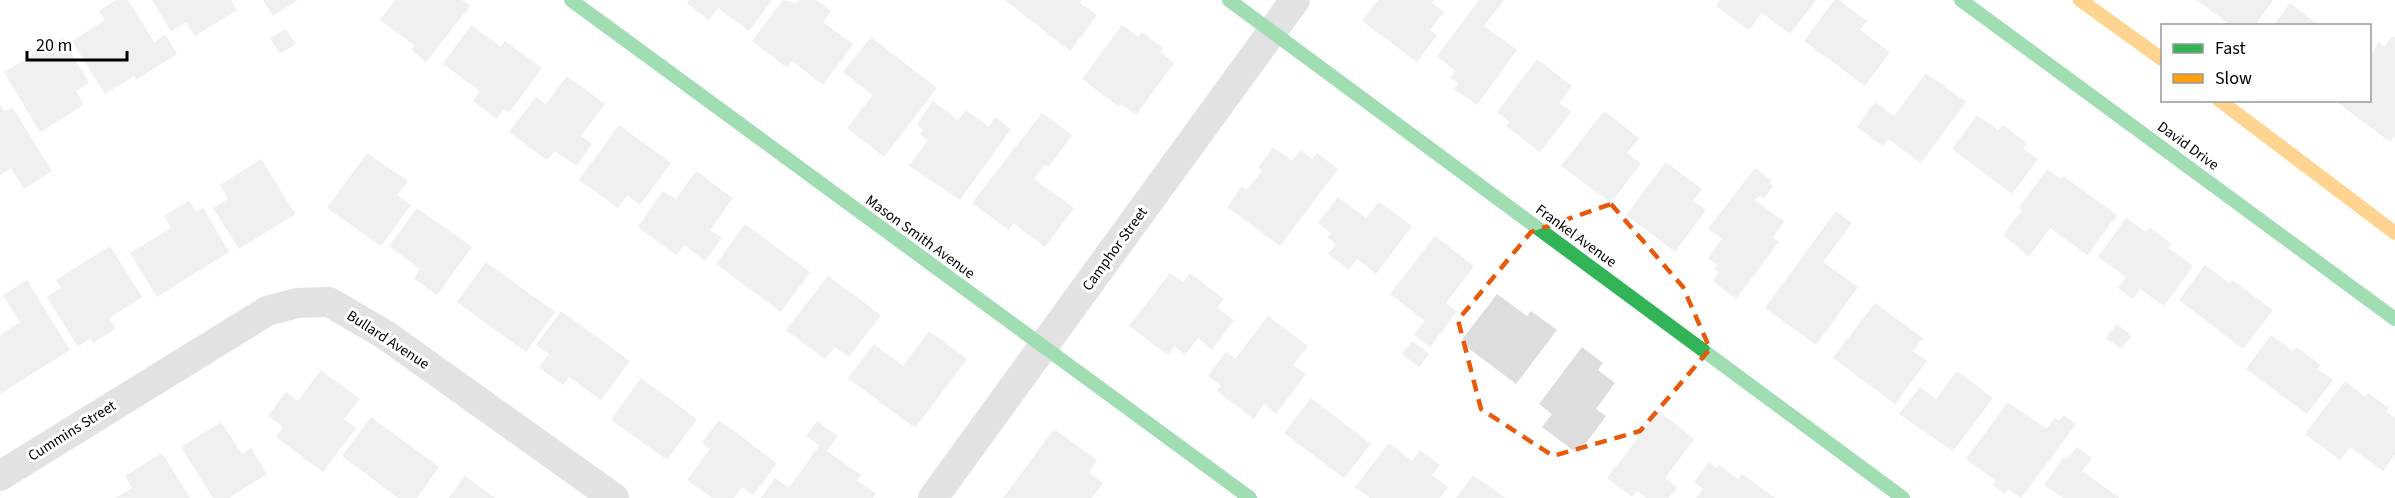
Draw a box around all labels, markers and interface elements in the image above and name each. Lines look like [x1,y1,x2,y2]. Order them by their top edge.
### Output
scale bar [27,24,128,62]
legend [2161,24,2371,102]
text: 20 m [36,33,72,58]
text: Fast [2215,36,2246,61]
text: Slow [2215,66,2252,91]
street label: David Drive [2153,117,2223,175]
street label: Mason Smith Avenue [861,190,979,284]
street label: Frankel Avenue [1531,199,1621,273]
street label: Camphor Street [1077,203,1153,295]
street label: Bullard Avenue [343,305,433,375]
street label: Cummins Street [24,396,120,466]

